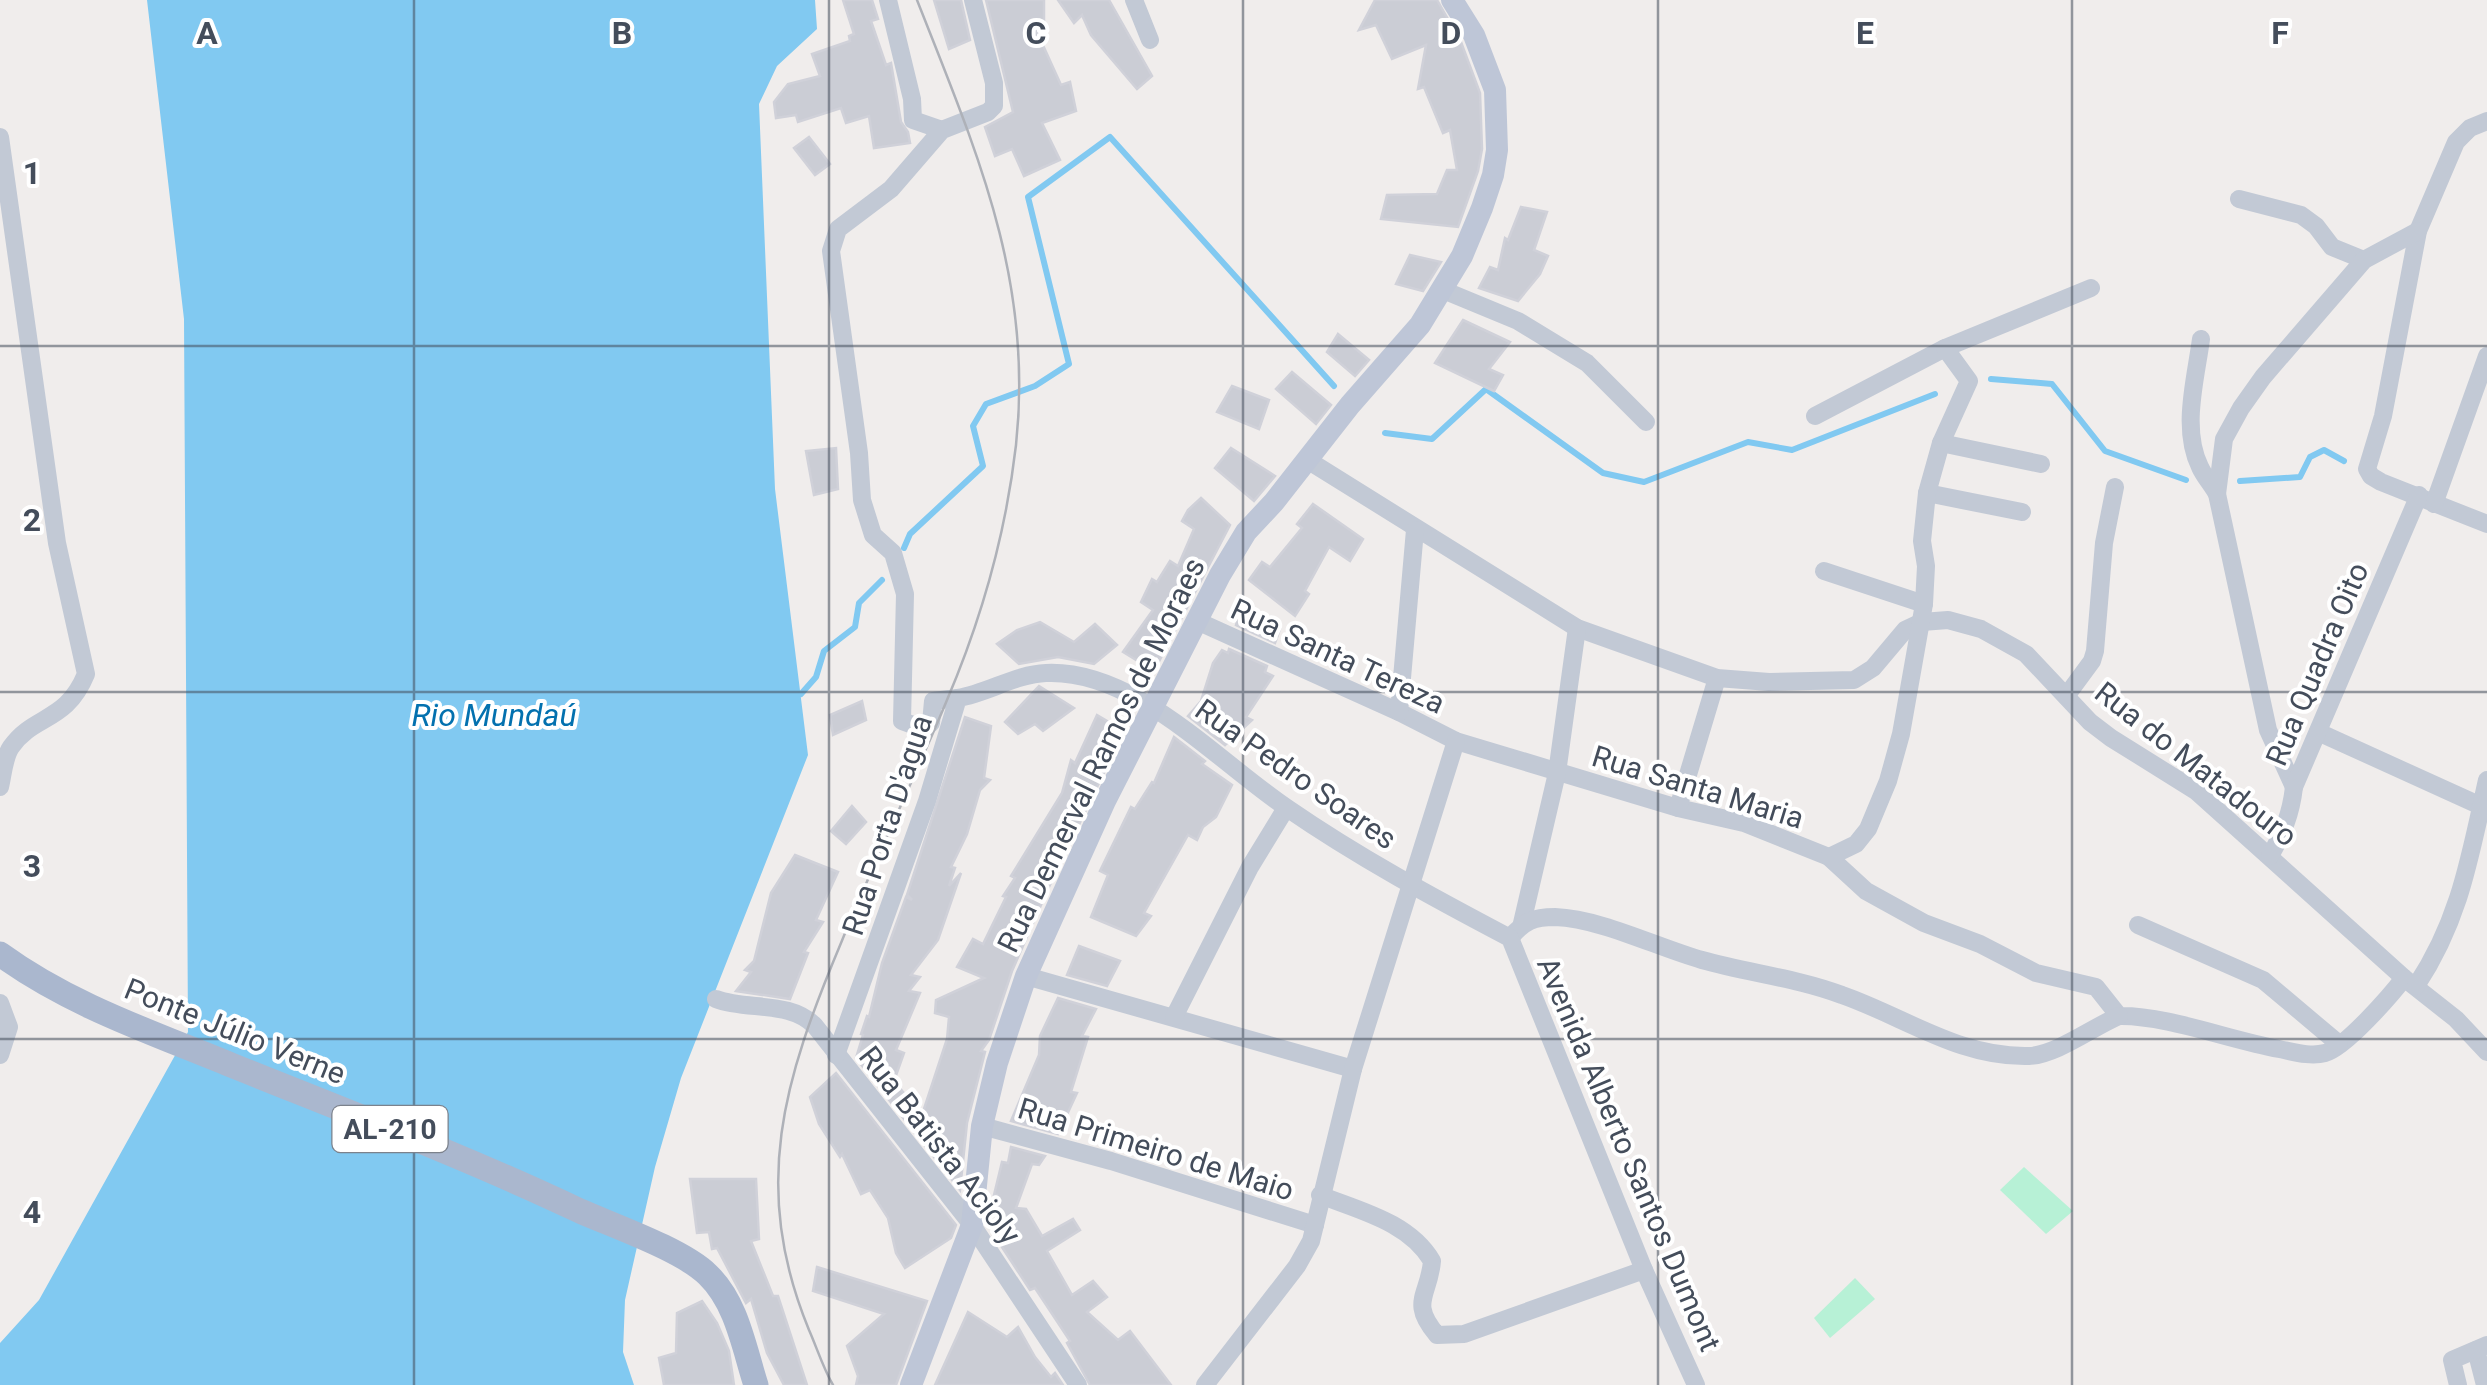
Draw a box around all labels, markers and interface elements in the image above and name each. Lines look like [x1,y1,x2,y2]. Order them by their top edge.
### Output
text: A [196,14,218,52]
text: B [612,14,632,52]
text: C [1026,14,1046,52]
text: D [1441,14,1461,52]
text: E [1856,14,1874,52]
text: F [2271,14,2289,52]
text: 1 [23,154,41,192]
text: 2 [23,501,41,539]
street label: Rua Demerval Ramos de Moraes [990,552,1212,958]
street label: Rua Quadra Oito [2258,557,2376,771]
street label: Rua Santa Tereza [1226,591,1450,721]
street label: Rua do Matadouro [2088,674,2304,854]
street label: Rua Pedro Soares [1189,692,1403,856]
water label: Rio Mundaú [411,696,577,734]
street label: Rua Porta D'agua [835,711,939,939]
street label: Rua Santa Maria [1588,738,1808,836]
text: 3 [23,847,41,885]
street label: Avenida Alberto Santos Dumont [1530,952,1728,1356]
street label: Ponte Júlio Verne [120,971,350,1091]
street label: Rua Batista Acioly [852,1039,1028,1251]
street label: Rua Primeiro de Maio [1014,1090,1298,1208]
road number: AL-210 [332,1106,448,1152]
text: 4 [23,1193,41,1231]

